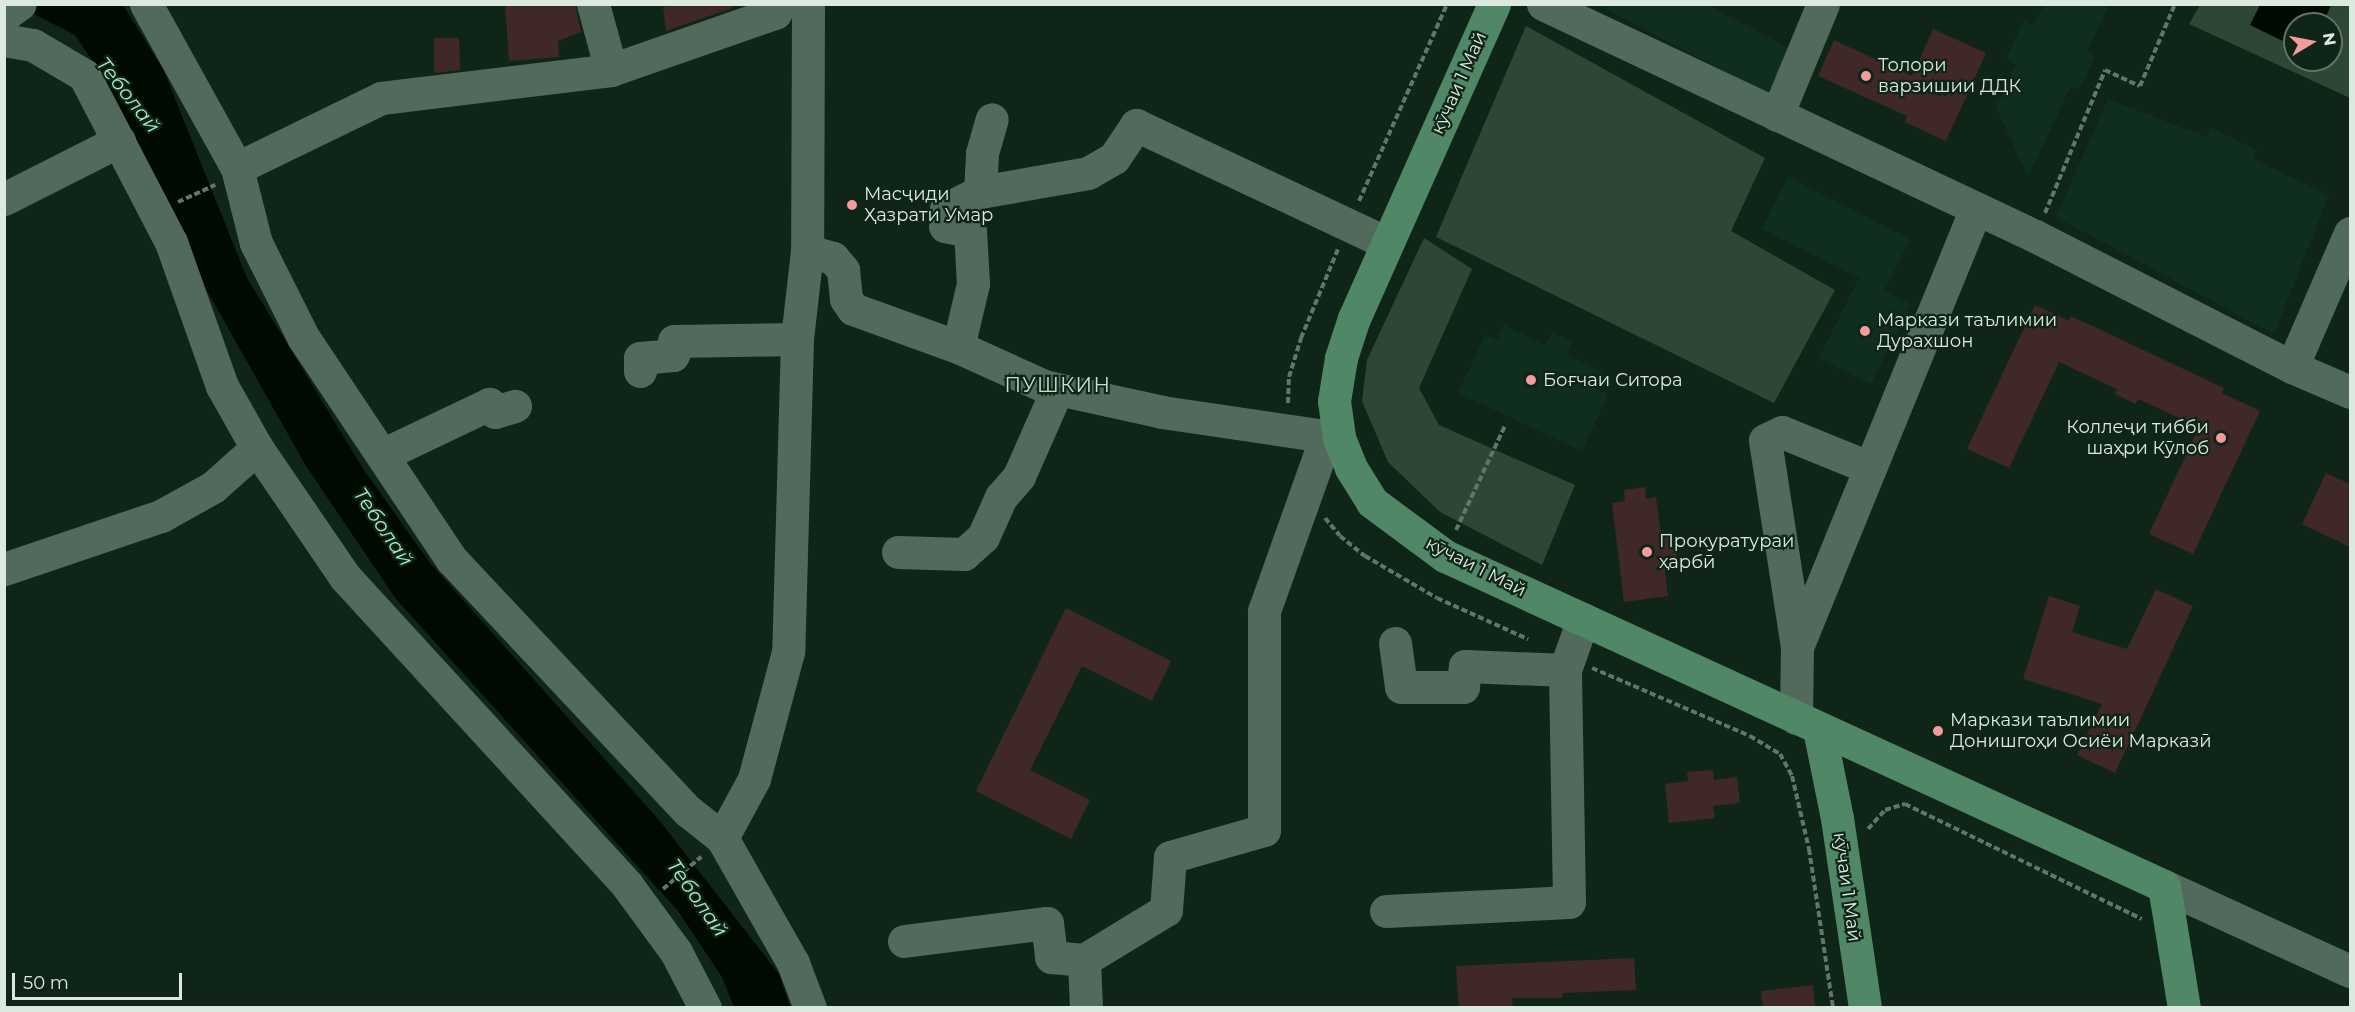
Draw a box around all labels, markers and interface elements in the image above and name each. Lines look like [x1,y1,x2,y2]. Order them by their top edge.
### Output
north arrow [2283,12,2343,72]
street label: кӯчаи 1 Май [1427,28,1491,138]
text: N [2319,31,2340,47]
water label: Теболай [91,52,165,138]
place label: Толори варзишии ДДК [1878,55,2021,98]
marker: Толори варзишии ДДК [1859,69,1873,83]
place label: Масҷиди Ҳазрати Умар [864,184,993,226]
marker: Масҷиди Ҳазрати Умар [845,198,859,212]
place label: Маркази таълимии Дурахшон [1877,310,2057,352]
marker: Маркази таълимии Дурахшон [1858,324,1872,338]
place label: Боғчаи Ситора [1543,369,1683,391]
district label: ПУШКИН [1005,373,1111,397]
marker: Боғчаи Ситора [1524,373,1538,387]
place label: Коллеҷи тибби шаҳри Кӯлоб [2066,417,2209,460]
marker: Коллеҷи тибби шаҳри Кӯлоб [2214,431,2228,445]
water label: Теболай [348,483,418,571]
place label: Прокуратураи ҳарбӣ [1659,531,1794,574]
street label: кӯчаи 1 Май [1422,532,1530,602]
marker: Прокуратураи ҳарбӣ [1640,545,1654,559]
place label: Маркази таълимии Донишгоҳи Осиёи Марказӣ [1950,710,2212,752]
marker: Маркази таълимии Донишгоҳи Осиёи Марказӣ [1931,724,1945,738]
street label: кӯчаи 1 Май [1829,831,1865,943]
water label: Теболай [662,854,732,942]
scale bar [15,961,184,999]
text: 50 m [23,972,69,994]

